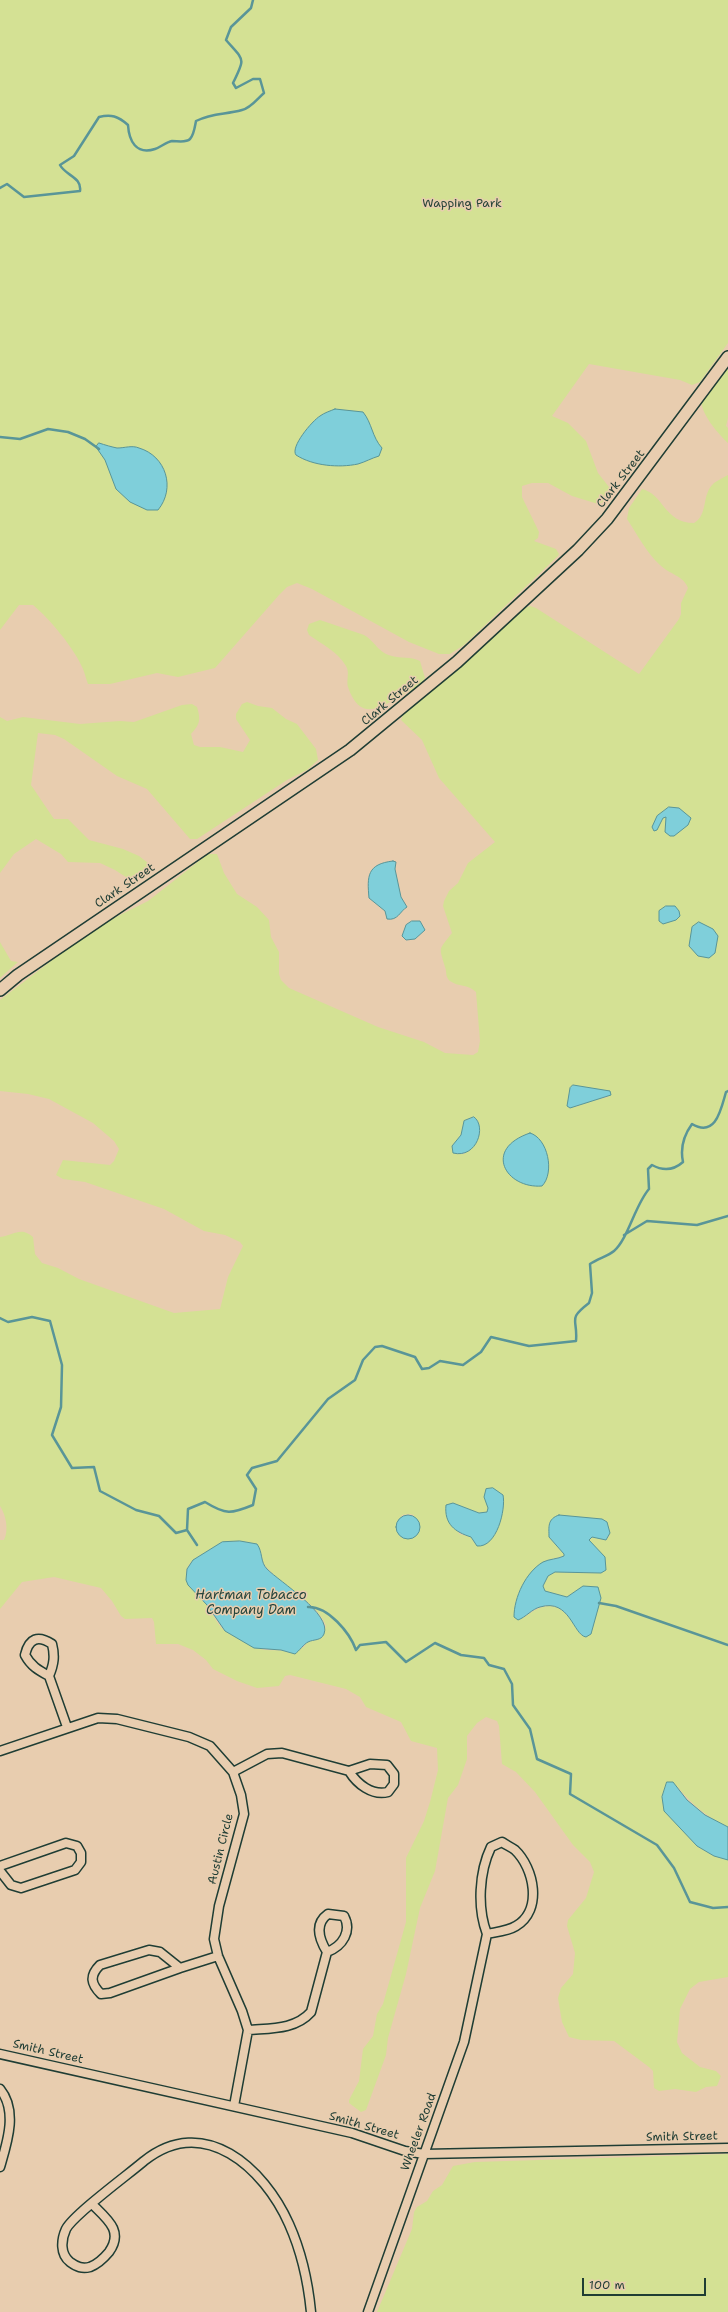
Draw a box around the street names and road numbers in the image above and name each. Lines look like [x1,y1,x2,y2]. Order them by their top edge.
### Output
street label: Clark Street [594,447,648,511]
street label: Clark Street [359,673,421,729]
street label: Clark Street [92,861,158,911]
street label: Austin Circle [205,1812,237,1886]
street label: Smith Street [11,2037,85,2067]
street label: Wheeler Road [398,2091,440,2173]
street label: Smith Street [327,2109,401,2143]
street label: Smith Street [646,2129,718,2145]

